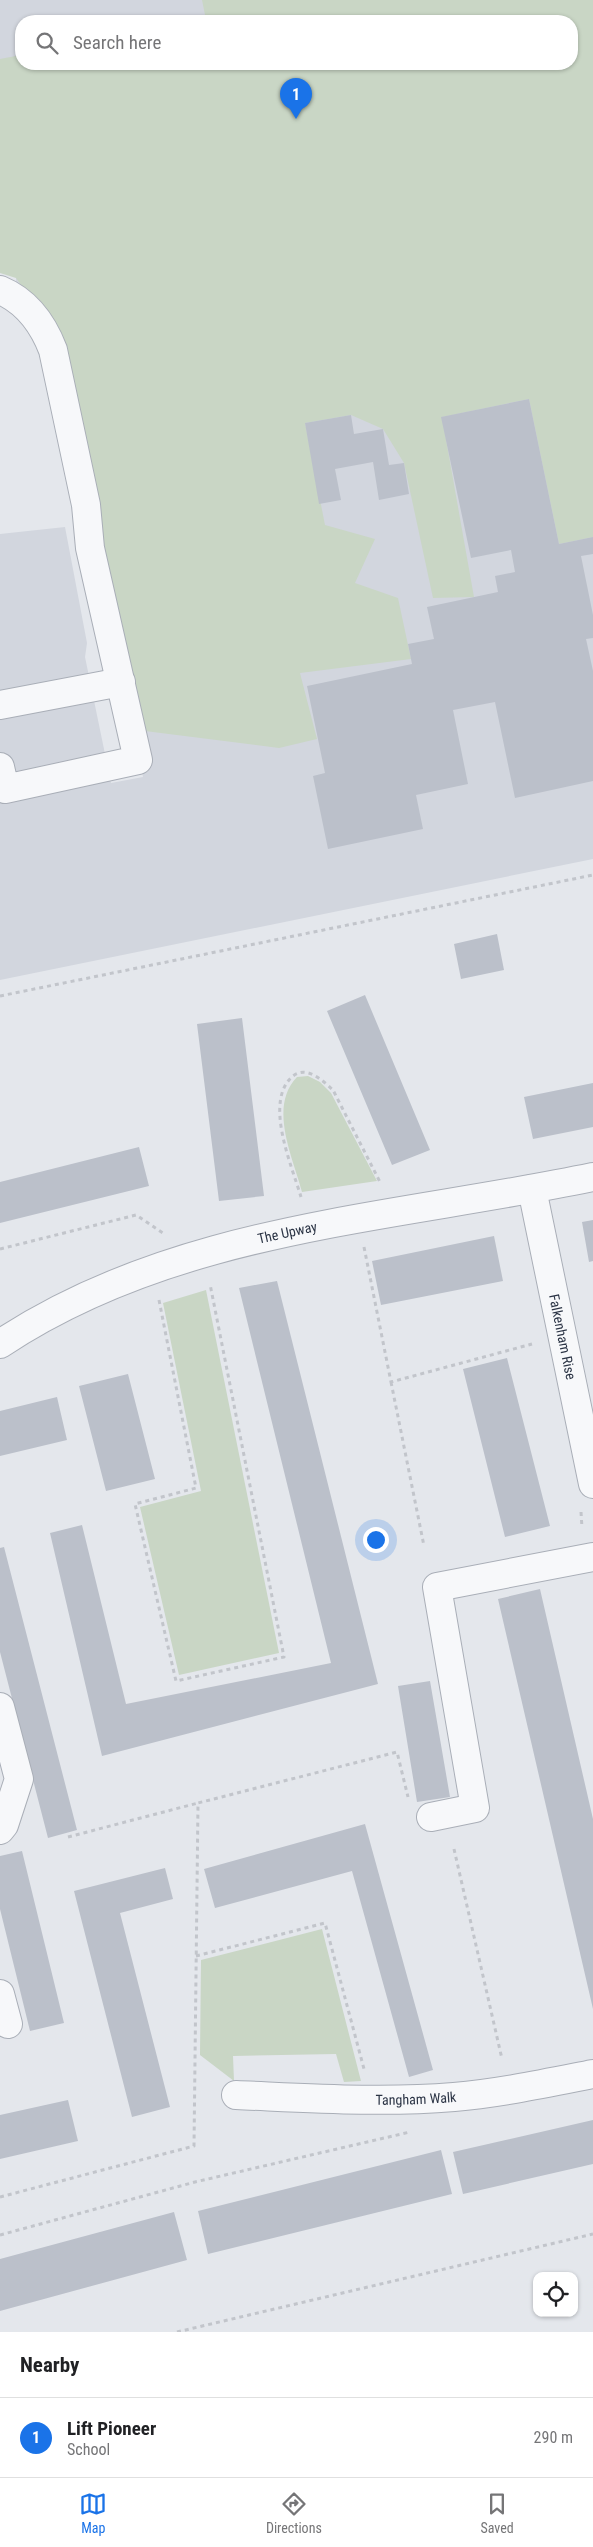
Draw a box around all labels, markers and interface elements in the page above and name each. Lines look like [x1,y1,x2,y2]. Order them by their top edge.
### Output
search box [15,15,578,70]
icon: search [33,29,61,57]
text: Search here [73,31,161,54]
pin: 1 [280,78,312,119]
street label: The Upway [256,1218,318,1247]
street label: Falkenham Rise [546,1293,579,1381]
your location [363,1527,389,1553]
street label: Tangham Walk [375,2089,458,2108]
map controls [533,2272,578,2317]
button: locate [533,2272,578,2317]
text: Nearby [20,2353,79,2377]
text: Lift Pioneer [67,2417,156,2440]
text: 1 [32,2428,40,2447]
text: 290 m [534,2428,573,2447]
text: School [67,2440,110,2459]
tab: Map [79,2490,107,2536]
tab: Directions [266,2490,322,2536]
tab: Saved [480,2490,514,2536]

